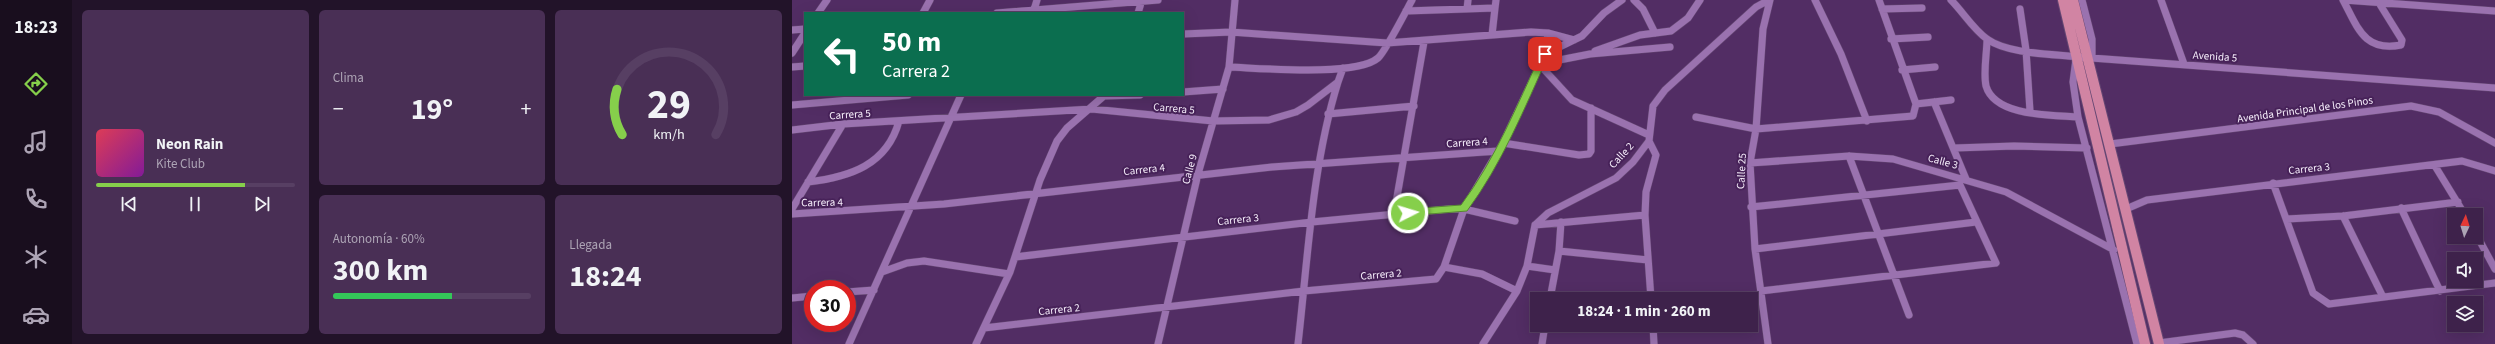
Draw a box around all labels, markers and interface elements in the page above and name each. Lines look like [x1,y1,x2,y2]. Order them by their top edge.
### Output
text: 18:23 [14,15,58,40]
text: 50 m [882,22,941,62]
icon: left [816,28,868,80]
pin [1528,37,1562,71]
icon: arrive [1534,43,1556,65]
street label: Avenida 5 [2192,47,2238,66]
text: Carrera 2 [882,59,950,84]
text: Clima [333,69,364,87]
icon: directions [22,70,50,98]
text: 29 [647,75,691,135]
text: 19° [411,88,453,131]
street label: Avenida Principal de los Pinos [2236,92,2374,126]
text: − [333,93,344,125]
text: + [520,93,531,125]
street label: Carrera 5 [1153,99,1195,118]
street label: Carrera 5 [829,106,871,123]
text: km/h [653,124,685,145]
icon: music [22,128,50,156]
text: Neon Rain [156,134,223,155]
street label: Carrera 4 [1446,134,1489,151]
street label: Calle 2 [1605,139,1637,172]
street label: Calle 3 [1926,150,1960,173]
street label: Calle 9 [1178,152,1201,186]
street label: Calle 25 [1733,153,1750,189]
text: Kite Club [156,155,205,173]
street label: Carrera 3 [2288,159,2331,178]
street label: Carrera 4 [1123,160,1166,179]
icon: phone [22,185,50,213]
position arrow [1387,192,1429,234]
icon: previous [118,193,140,215]
icon: pause [184,193,206,215]
icon: next [251,193,273,215]
street label: Carrera 4 [801,195,843,210]
north arrow [2447,208,2483,244]
map controls [2447,208,2483,332]
street label: Carrera 3 [1217,210,1260,229]
text: Autonomía · 60% [333,230,425,248]
text: Llegada [569,236,612,254]
icon: climate [22,243,50,271]
text: 300 km [333,249,428,292]
button: sound [2447,252,2483,288]
text: 18:24 [569,255,642,298]
street label: Carrera 2 [1360,265,1402,284]
speed limit sign: 30 [804,280,856,332]
button: layers [2447,296,2483,332]
street label: Carrera 2 [1038,300,1081,319]
icon: car [22,301,50,329]
text: 18:24 · 1 min · 260 m [1577,301,1711,322]

